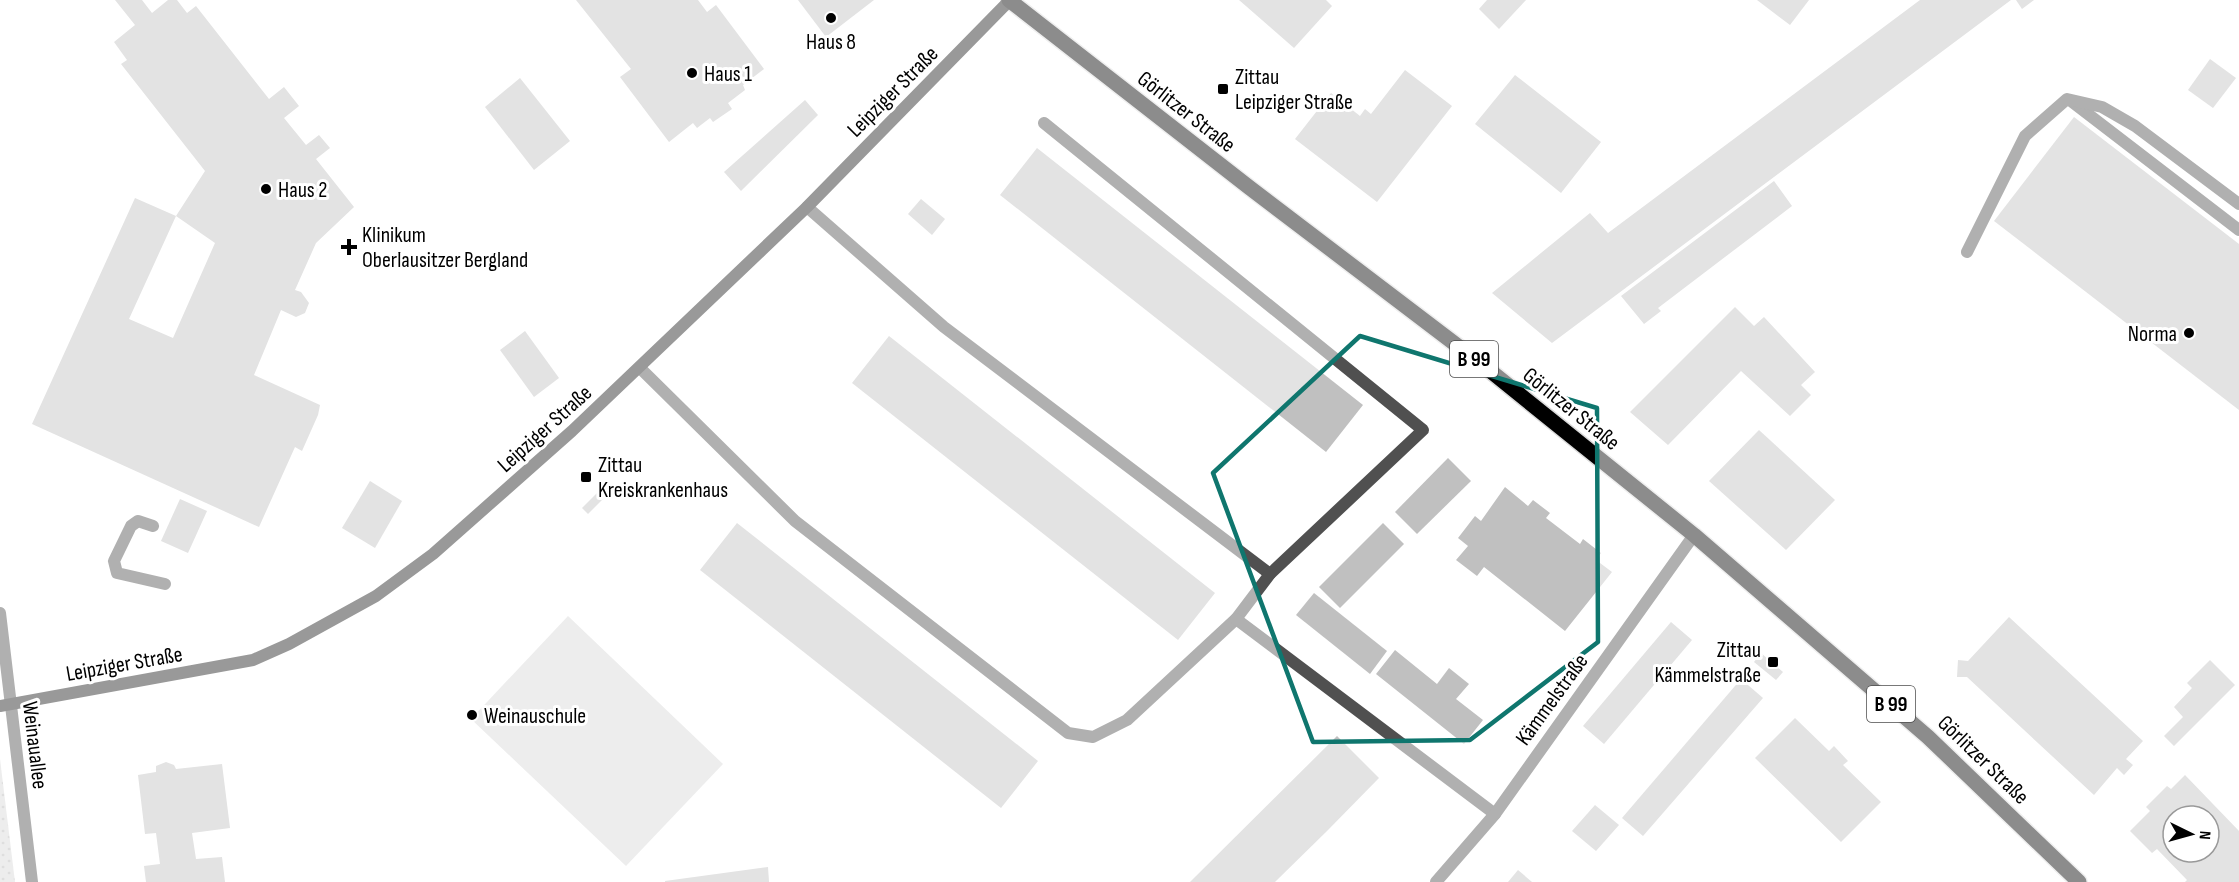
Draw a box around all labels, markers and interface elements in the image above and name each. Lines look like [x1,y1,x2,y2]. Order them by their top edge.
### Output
marker: Haus 8 [824,11,838,25]
place label: Haus 8 [806,29,856,56]
street label: Leipziger Straße [842,41,944,143]
place label: Haus 1 [704,61,752,88]
place label: Zittau Leipziger Straße [1235,64,1353,116]
marker: Haus 1 [685,66,699,80]
street label: Görlitzer Straße [1132,66,1240,159]
marker: Zittau Leipziger Straße [1216,82,1230,96]
place label: Haus 2 [278,177,327,204]
marker: Haus 2 [259,182,273,196]
place label: Klinikum Oberlausitzer Bergland [362,222,528,274]
marker: Klinikum Oberlausitzer Bergland [340,238,358,256]
place label: Norma [2128,321,2177,348]
marker: Norma [2182,326,2196,340]
road number: B 99 [1450,341,1498,377]
street label: Görlitzer Straße [1517,362,1625,456]
street label: Leipziger Straße [492,380,598,479]
place label: Zittau Kreiskrankenhaus [598,452,728,504]
marker: Zittau Kreiskrankenhaus [579,470,593,484]
place label: Zittau Kämmelstraße [1654,637,1761,689]
street label: Leipziger Straße [64,641,185,688]
street label: Kämmelstraße [1510,649,1594,751]
marker: Zittau Kämmelstraße [1766,655,1780,669]
road number: B 99 [1867,686,1915,722]
street label: Weinauallee [16,700,53,791]
place label: Weinauschule [484,703,586,730]
marker: Weinauschule [465,708,479,722]
street label: Görlitzer Straße [1932,710,2034,810]
north arrow [2161,804,2221,864]
text: N [2195,830,2214,840]

